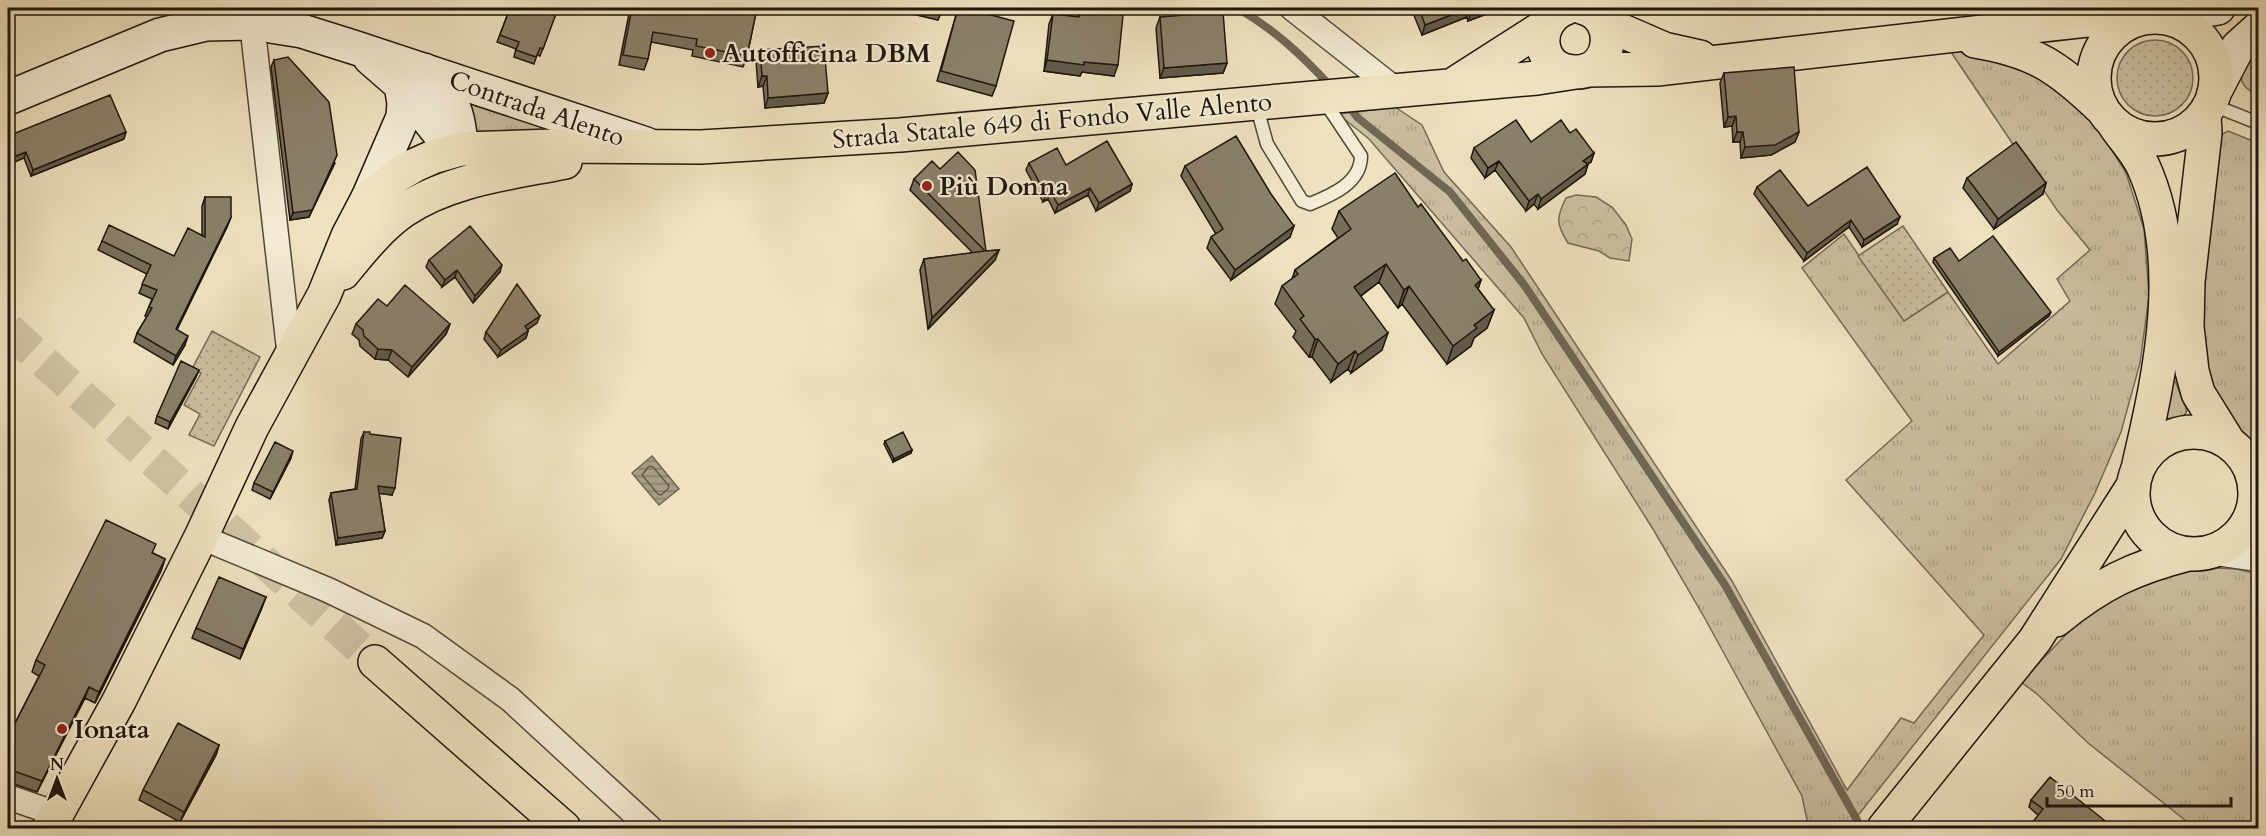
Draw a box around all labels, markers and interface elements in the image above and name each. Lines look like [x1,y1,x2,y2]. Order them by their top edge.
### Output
place label: Autofficina DBM [722,36,931,71]
marker: Autofficina DBM [703,46,717,60]
street label: Contrada Alento [444,62,629,155]
street label: Strada Statale 649 di Fondo Valle Alento [831,84,1273,157]
place label: Più Donna [939,169,1069,204]
marker: Più Donna [920,179,934,193]
place label: Ionata [74,712,150,747]
marker: Ionata [55,722,69,736]
north arrow [27,749,87,809]
text: N [50,754,64,776]
scale bar [2047,770,2232,808]
text: 50 m [2056,779,2095,804]

